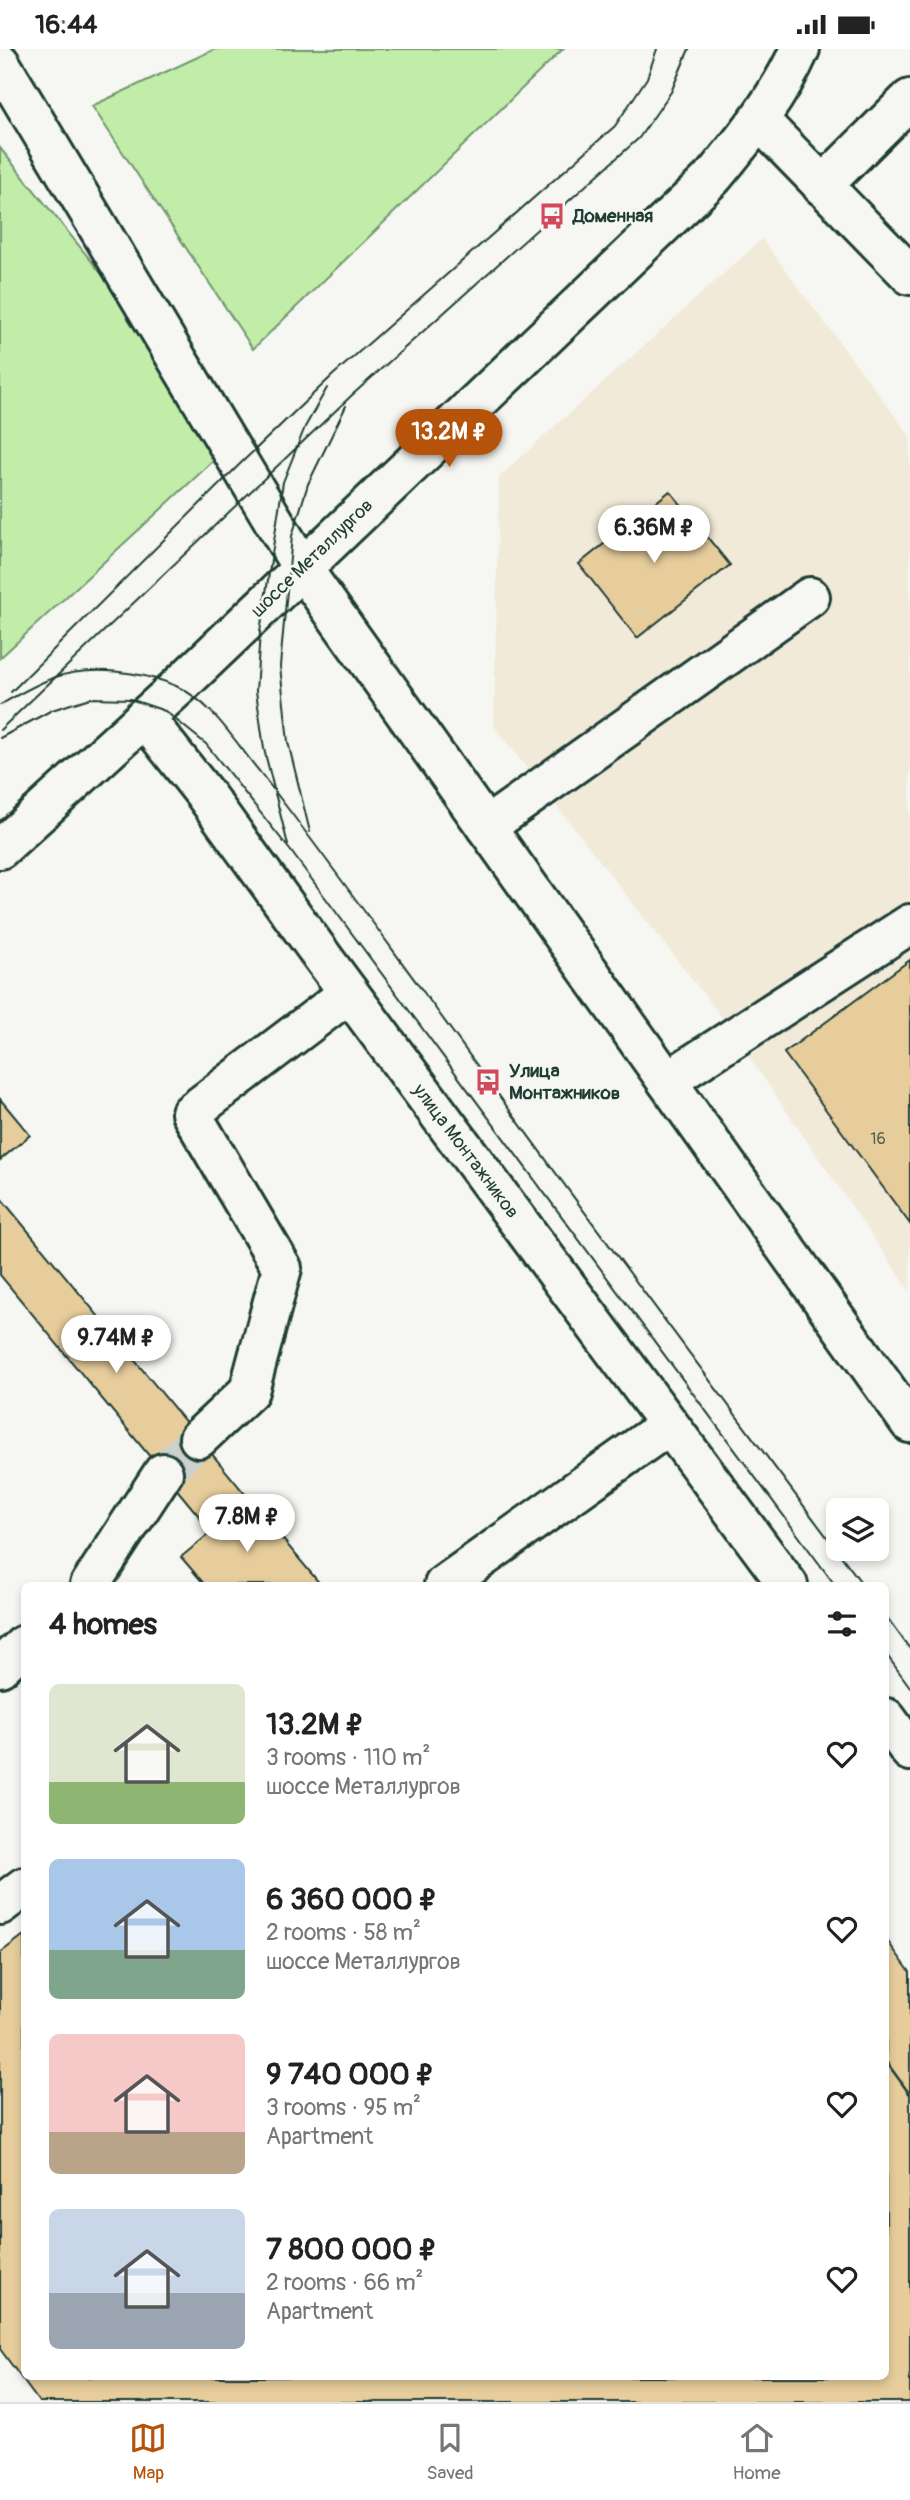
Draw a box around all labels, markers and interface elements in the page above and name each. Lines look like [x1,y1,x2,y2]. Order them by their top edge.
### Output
text: 16:44 [35,9,97,41]
bus stop icon: Доменная [537,201,567,231]
place label: Доменная [572,204,653,228]
pin: 13.2M ₽ [384,409,514,469]
text: 13.2M ₽ [411,417,487,446]
street label: шоссе Металлургов [246,493,378,623]
pin: 6.36M ₽ [589,505,719,565]
text: 6.36M ₽ [614,513,694,542]
place label: Улица Монтажников [509,1059,620,1105]
bus stop icon: Улица Монтажников [473,1067,503,1097]
street label: улица Монтажников [407,1078,525,1223]
house number: 16 [870,1129,886,1149]
pin: 9.74M ₽ [51,1315,181,1375]
text: 9.74M ₽ [77,1323,155,1352]
pin: 7.8M ₽ [190,1495,304,1554]
map controls [826,1498,889,1561]
button: layers [826,1498,889,1561]
text: 7.8M ₽ [215,1502,279,1531]
icon: filters [823,1605,861,1643]
text: 4 homes [49,1606,157,1643]
text: 13.2M ₽ [266,1706,364,1743]
icon: home [105,1712,189,1796]
icon: heart [823,1735,861,1773]
text: 3 rooms · 110 m² [266,1743,430,1772]
text: шоссе Металлургов [266,1772,461,1801]
text: 6 360 000 ₽ [266,1881,437,1918]
icon: home [105,1887,189,1971]
icon: heart [823,1910,861,1948]
text: 2 rooms · 58 m² [266,1918,421,1947]
text: шоссе Металлургов [266,1947,461,1976]
text: 9 740 000 ₽ [266,2056,434,2093]
icon: home [105,2062,189,2146]
icon: heart [823,2085,861,2123]
text: 3 rooms · 95 m² [266,2093,421,2122]
text: Apartment [266,2122,373,2151]
text: 7 800 000 ₽ [266,2231,437,2268]
icon: home [105,2237,189,2321]
icon: heart [823,2260,861,2298]
text: 2 rooms · 66 m² [266,2268,423,2297]
text: Apartment [266,2297,373,2326]
tab: Map [129,2419,167,2485]
tab: Saved [426,2419,474,2485]
tab: Home [733,2419,781,2485]

